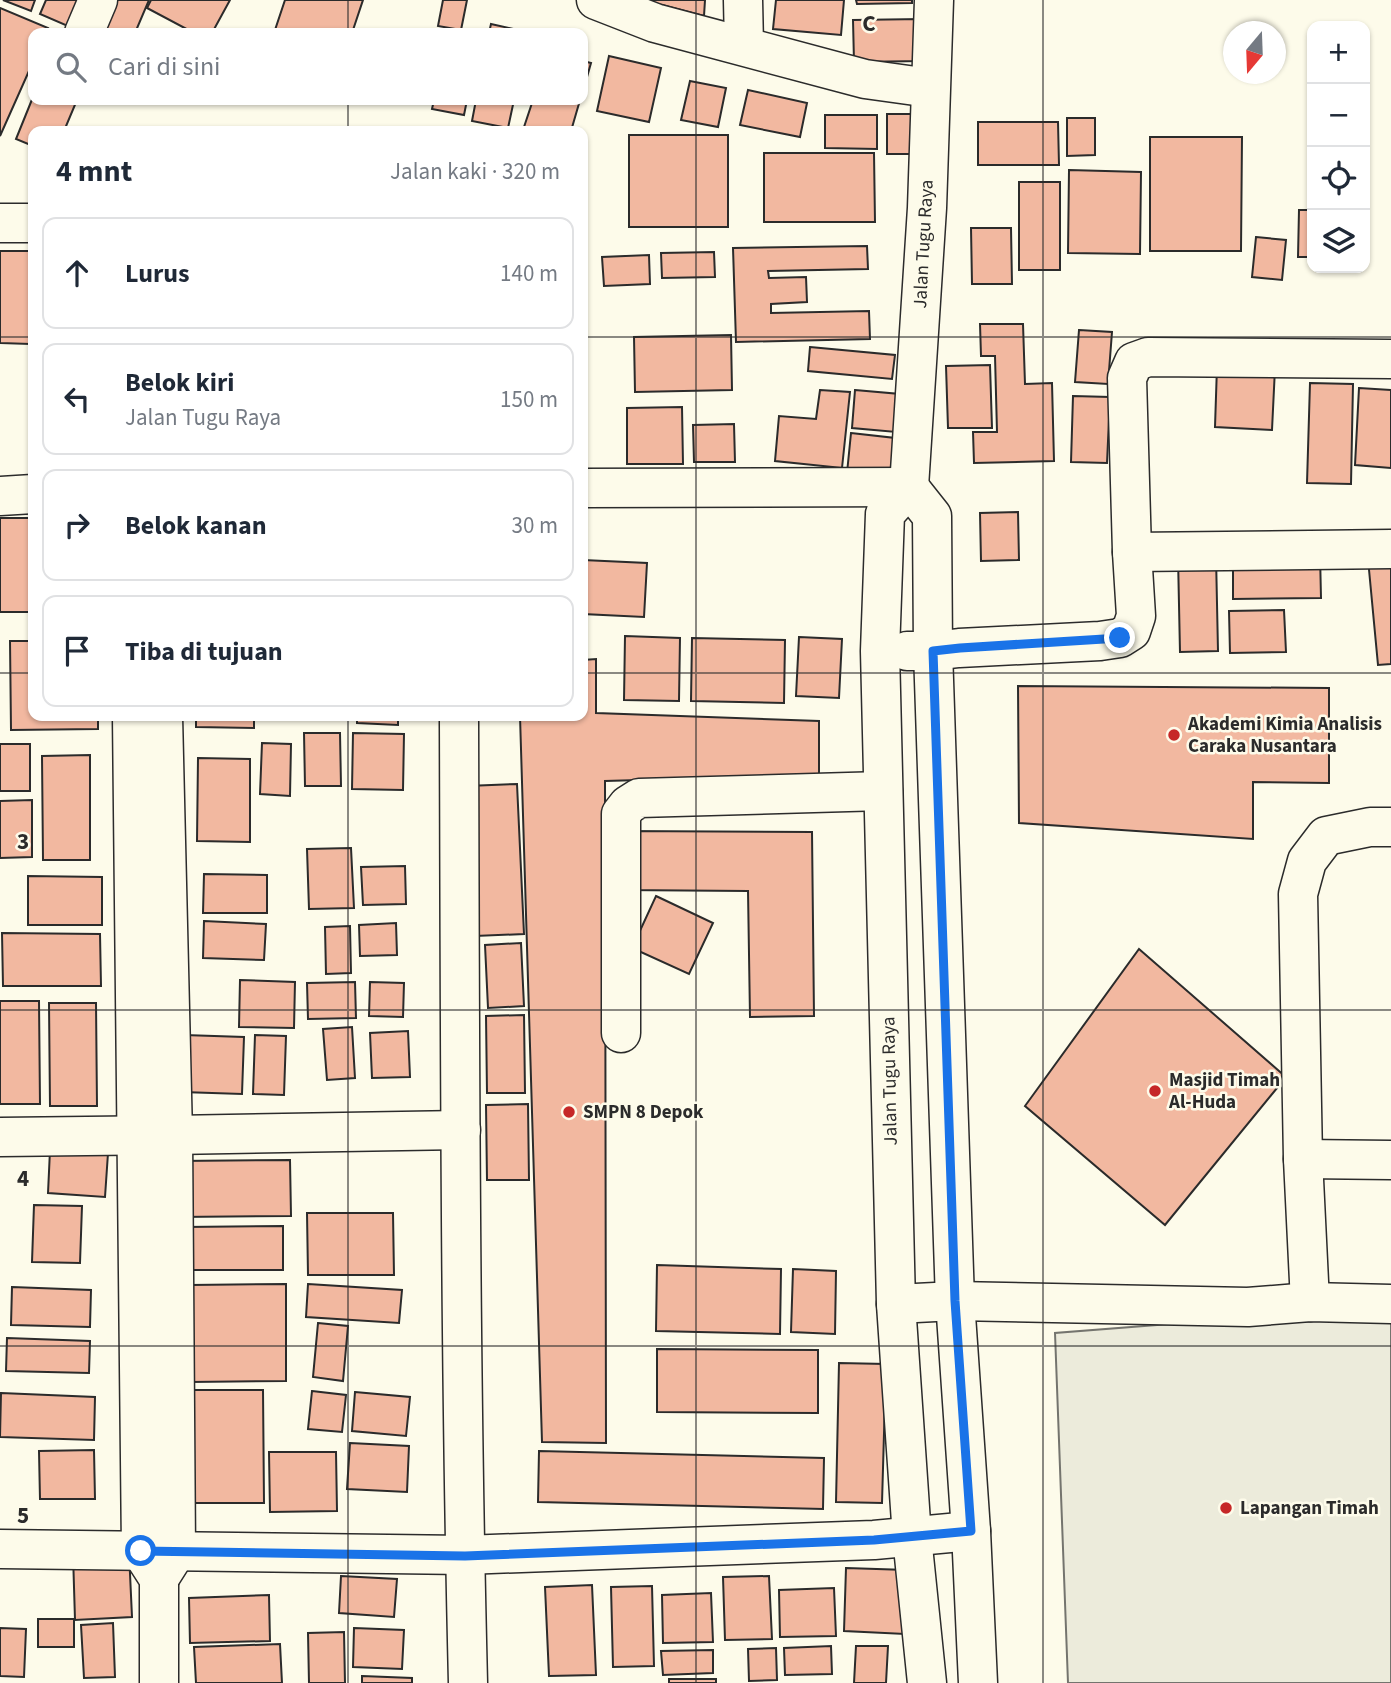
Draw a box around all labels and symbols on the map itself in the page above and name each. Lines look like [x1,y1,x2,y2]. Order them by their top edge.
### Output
text: C [862,7,876,40]
north arrow [1223,21,1286,84]
street label: Jalan Tugu Raya [907,179,941,309]
route end [1104,622,1135,653]
place label: Akademi Kimia Analisis Caraka Nusantara [1187,711,1382,760]
marker: Akademi Kimia Analisis Caraka Nusantara [1166,727,1182,743]
text: 3 [17,825,29,858]
street label: Jalan Tugu Raya [875,1016,905,1146]
place label: Masjid Timah Al-Huda [1168,1067,1280,1116]
marker: Masjid Timah Al-Huda [1147,1083,1163,1099]
place label: SMPN 8 Depok [583,1099,704,1126]
marker: SMPN 8 Depok [561,1104,577,1120]
text: 4 [17,1162,29,1195]
place label: Lapangan Timah [1240,1495,1379,1522]
text: 5 [17,1499,29,1532]
marker: Lapangan Timah [1218,1500,1234,1516]
route start [125,1535,156,1566]

